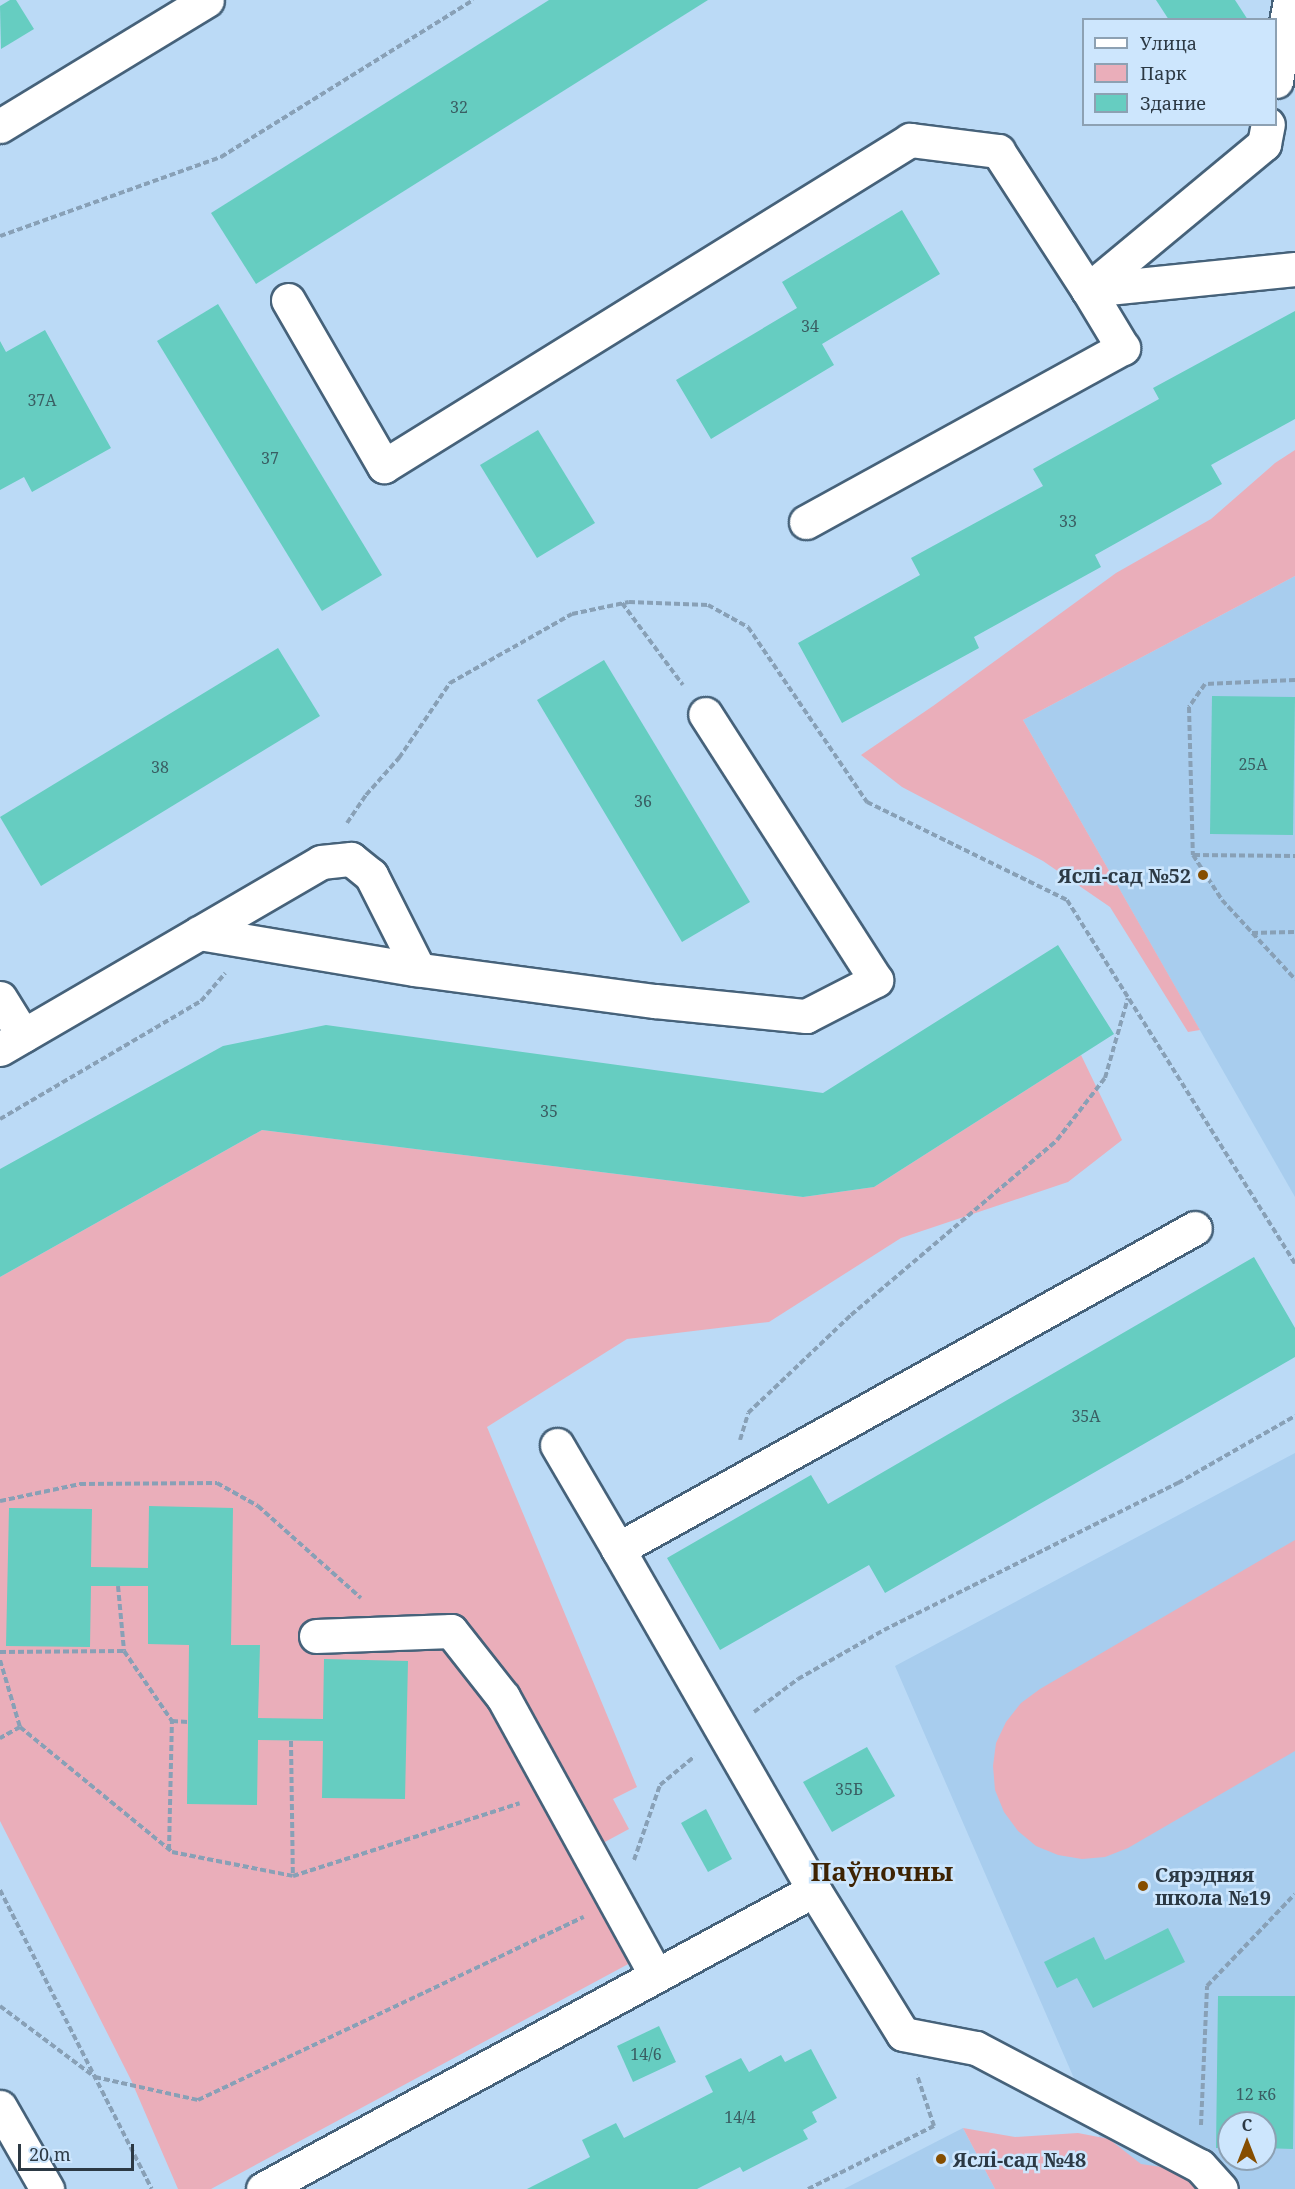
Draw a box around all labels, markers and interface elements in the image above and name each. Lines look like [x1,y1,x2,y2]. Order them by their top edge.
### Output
legend [1082,18,1277,126]
text: Улица [1140,31,1197,55]
text: Парк [1140,61,1187,85]
text: Здание [1140,91,1206,115]
house number: 32 [450,97,468,117]
house number: 34 [801,316,819,336]
house number: 37А [27,390,57,410]
house number: 37 [261,448,279,468]
house number: 33 [1059,511,1077,531]
house number: 25А [1238,754,1268,774]
house number: 38 [151,757,169,777]
house number: 36 [634,791,652,811]
place label: Яслі-сад №52 [1058,863,1191,887]
marker: Яслі-сад №52 [1196,868,1210,882]
house number: 35 [540,1101,558,1121]
house number: 35А [1071,1406,1101,1426]
house number: 35Б [835,1779,863,1799]
district label: Паўночны [811,1856,953,1888]
place label: Сярэдняя школа №19 [1155,1862,1271,1909]
marker: Сярэдняя школа №19 [1136,1879,1150,1893]
house number: 14/6 [630,2044,662,2064]
house number: 12 к6 [1236,2084,1276,2104]
house number: 14/4 [724,2107,756,2127]
north arrow [1217,2111,1277,2171]
text: С [1242,2114,1252,2136]
scale bar [21,2132,136,2170]
text: 20 m [29,2142,71,2166]
place label: Яслі-сад №48 [953,2147,1086,2171]
marker: Яслі-сад №48 [934,2152,948,2166]

